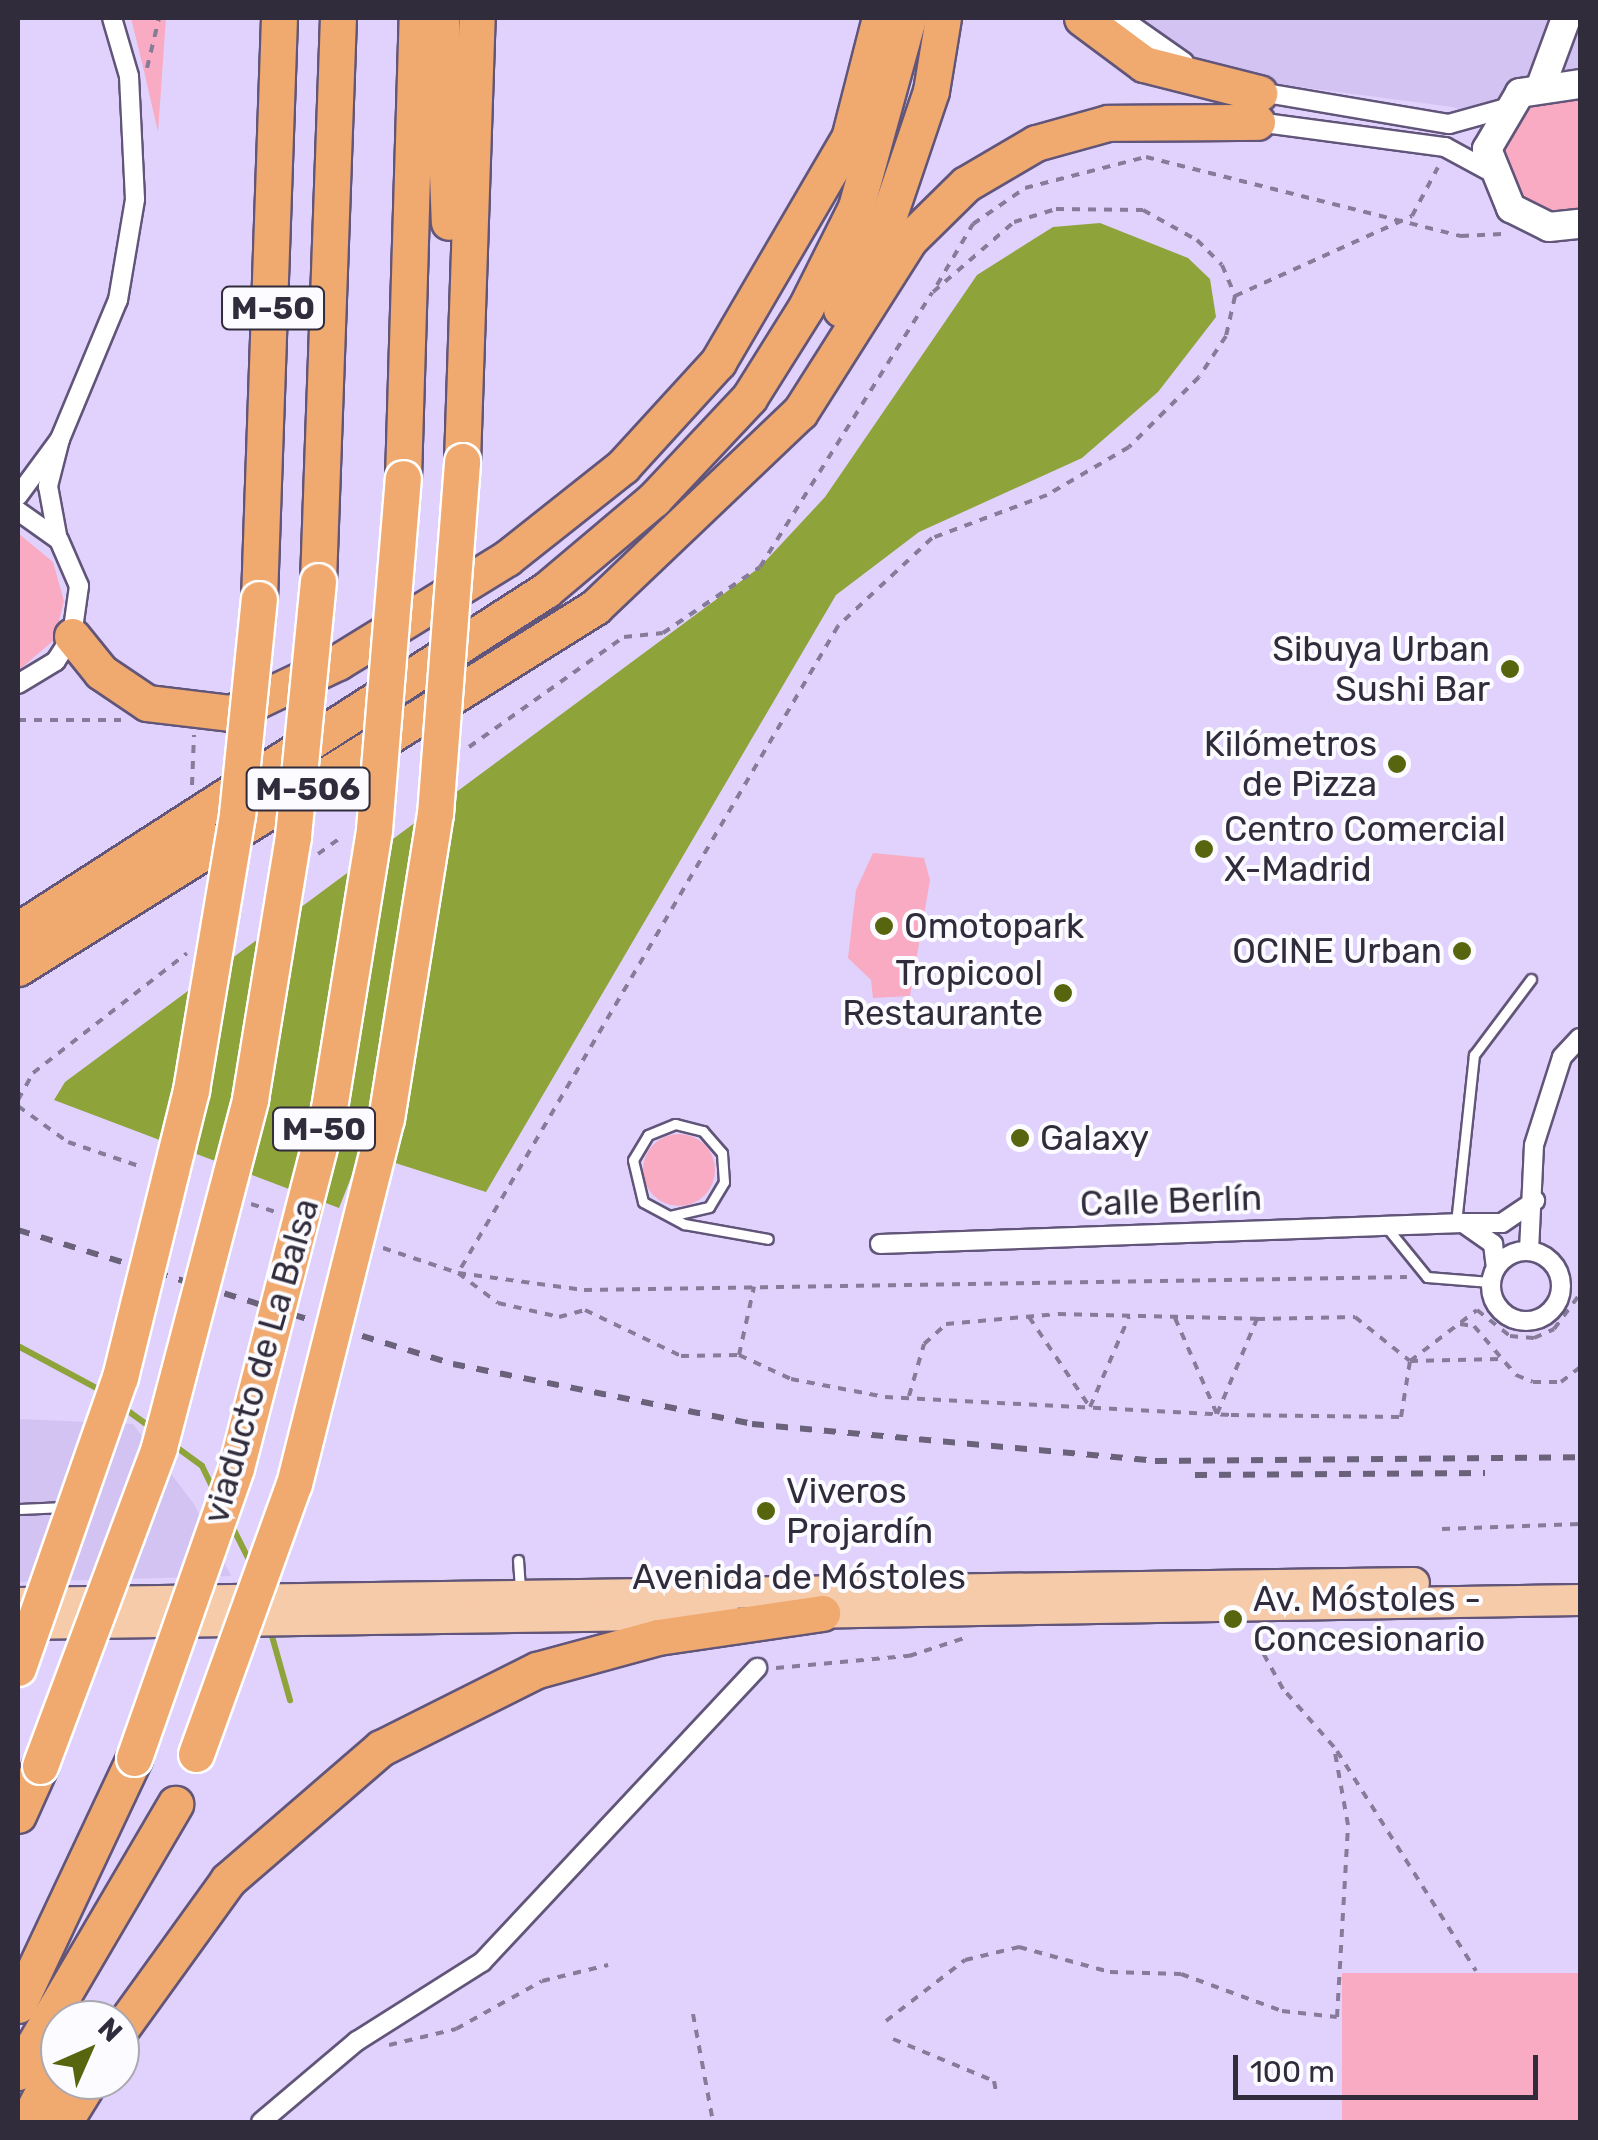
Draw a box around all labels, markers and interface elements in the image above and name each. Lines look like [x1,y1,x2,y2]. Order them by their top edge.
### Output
road number: M-50 [220,281,326,335]
place label: Sibuya Urban Sushi Bar [1272,628,1490,710]
marker: Sibuya Urban Sushi Bar [1499,658,1521,680]
place label: Kilómetros de Pizza [1204,723,1377,805]
marker: Kilómetros de Pizza [1386,753,1408,775]
road number: M-506 [246,762,370,816]
place label: Centro Comercial X-Madrid [1224,808,1506,890]
marker: Centro Comercial X-Madrid [1193,838,1215,860]
place label: Omotopark [904,905,1084,947]
marker: Omotopark [873,915,895,937]
place label: OCINE Urban [1232,930,1442,972]
marker: OCINE Urban [1451,940,1473,962]
place label: Tropicool Restaurante [842,952,1043,1034]
marker: Tropicool Restaurante [1052,982,1074,1004]
road number: M-50 [272,1102,376,1156]
place label: Galaxy [1040,1117,1149,1159]
marker: Galaxy [1009,1127,1031,1149]
street label: Calle Berlín [1079,1177,1263,1225]
street label: viaducto de La Balsa [195,1194,327,1528]
place label: Viveros Projardín [786,1470,933,1552]
marker: Viveros Projardín [755,1500,777,1522]
street label: Avenida de Móstoles [632,1556,966,1598]
place label: Av. Móstoles - Concesionario [1253,1578,1485,1660]
marker: Av. Móstoles - Concesionario [1222,1608,1244,1630]
north arrow [40,2000,140,2100]
text: N [91,2011,129,2049]
scale bar [1238,2035,1543,2097]
text: 100 m [1250,2054,1335,2090]

